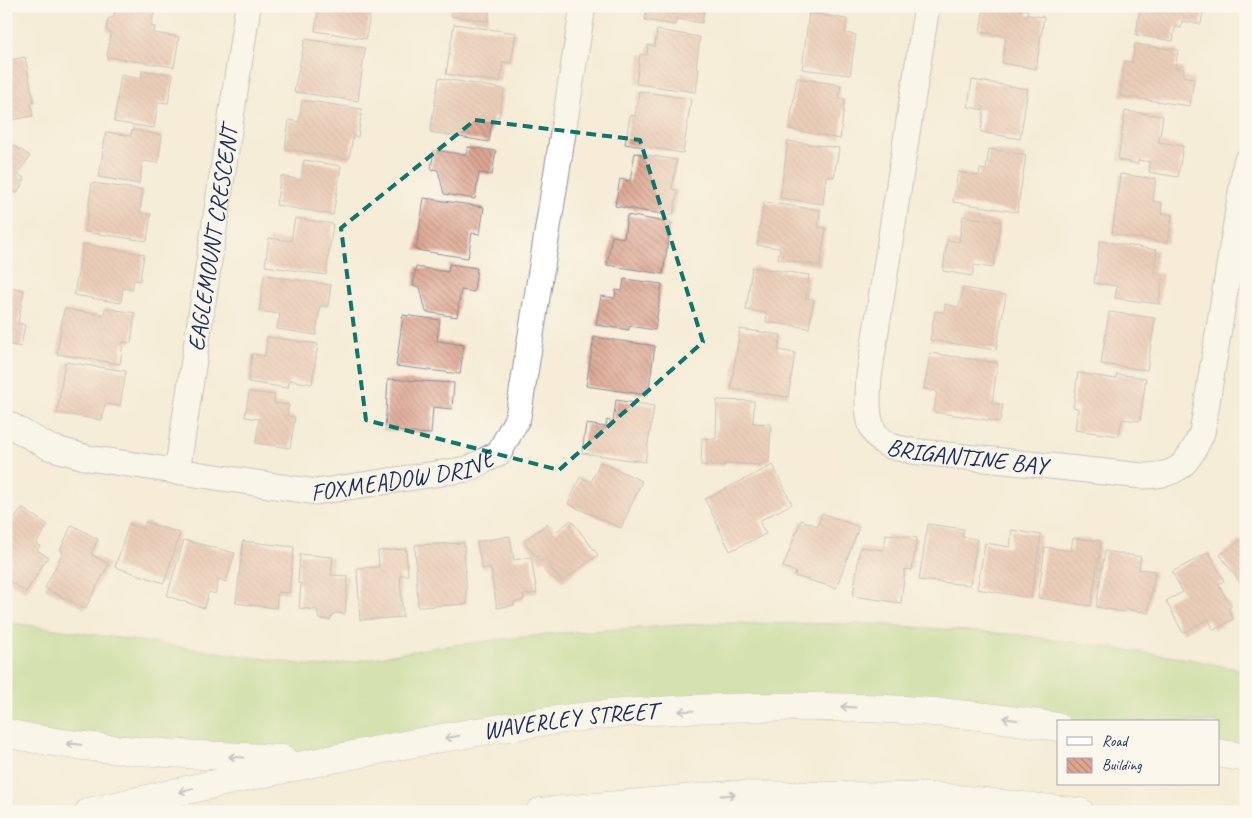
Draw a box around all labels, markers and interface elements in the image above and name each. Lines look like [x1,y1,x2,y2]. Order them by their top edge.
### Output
street label: EAGLEMOUNT CRESCENT [181,118,245,353]
street label: BRIGANTINE BAY [884,431,1053,481]
street label: FOXMEADOW DRIVE [309,442,501,508]
street label: WAVERLEY STREET [481,695,664,746]
one-way arrow [840,702,856,711]
one-way arrow [678,706,694,715]
one-way arrow [1003,714,1019,724]
legend [1057,720,1220,786]
one-way arrow [445,732,461,742]
text: Road [1102,732,1129,751]
one-way arrow [66,739,82,749]
one-way arrow [228,752,244,761]
text: Building [1102,756,1142,775]
one-way arrow [179,786,195,795]
one-way arrow [719,791,735,800]

